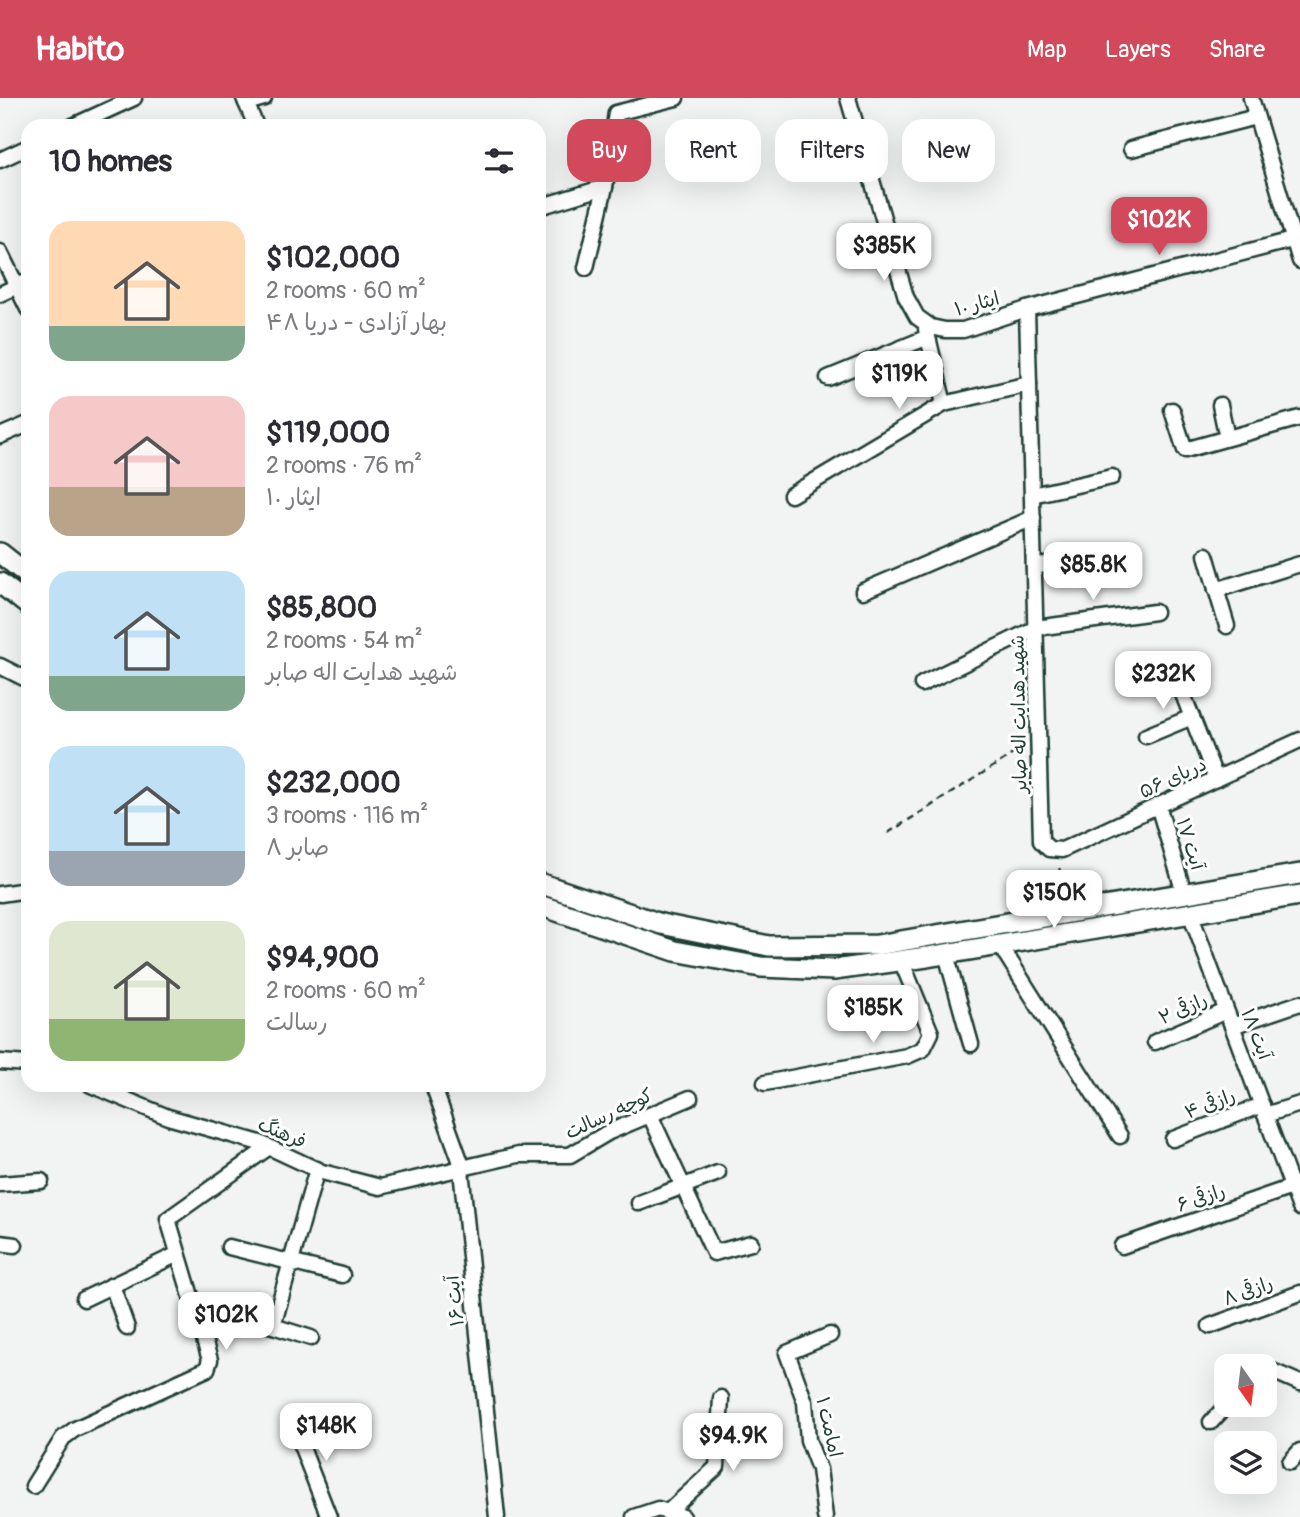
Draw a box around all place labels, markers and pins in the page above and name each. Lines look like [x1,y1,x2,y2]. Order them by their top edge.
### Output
pin: $102K [1110,198,1208,257]
pin: $385K [835,223,933,283]
pin: $119K [850,352,948,411]
pin: $85.8K [1036,542,1150,602]
pin: $232K [1114,652,1212,711]
pin: $150K [1005,870,1103,930]
pin: $185K [824,986,922,1045]
pin: $102K [177,1292,275,1352]
pin: $148K [277,1404,375,1463]
pin: $94.9K [676,1414,790,1473]

